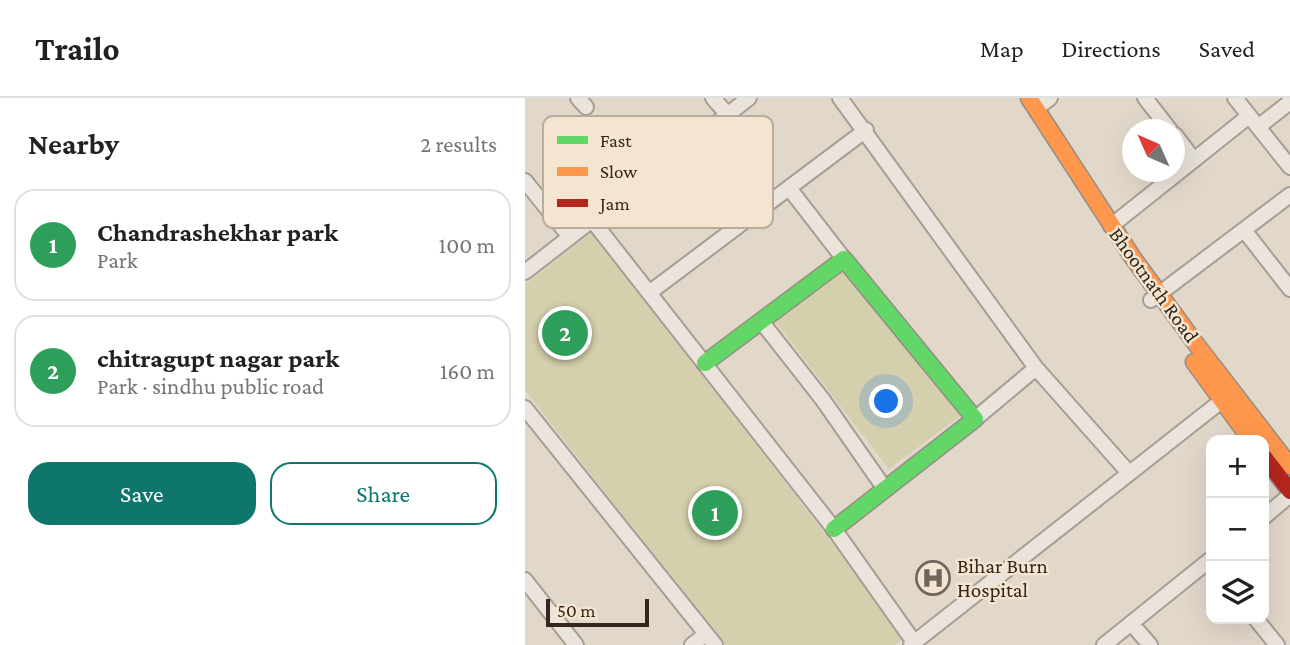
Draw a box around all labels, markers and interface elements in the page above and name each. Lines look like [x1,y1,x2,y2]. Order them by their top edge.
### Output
text: Trailo [35,30,120,67]
text: Map [980,35,1024,62]
text: Directions [1062,35,1161,62]
text: Saved [1199,35,1255,62]
legend [543,116,773,228]
north arrow [1122,119,1185,182]
text: Nearby [28,127,119,160]
text: Fast [600,130,632,151]
text: 2 results [420,131,497,157]
text: Slow [600,161,637,182]
text: Jam [598,193,630,214]
text: Chandrashekhar park [97,218,338,247]
street label: Bhootnath Road [1104,223,1204,347]
text: 1 [49,232,57,258]
text: 100 m [439,232,495,258]
text: Park [97,247,138,273]
pin: 2 [542,307,588,359]
text: chitragupt nagar park [97,344,339,373]
text: 2 [47,358,59,384]
text: 160 m [440,358,495,384]
text: Park · sindhu public road [97,373,324,399]
your location [869,384,903,418]
map controls [1206,435,1269,624]
button: + [1206,435,1269,498]
button: Save [28,462,256,525]
button: Share [270,462,497,525]
pin: 1 [692,487,738,539]
button: − [1206,498,1269,561]
place label: Bihar Burn Hospital [957,554,1048,602]
hospital icon: Bihar Burn Hospital [914,559,952,597]
button: layers [1206,561,1269,624]
scale bar [546,596,649,628]
text: 50 m [557,600,596,621]

